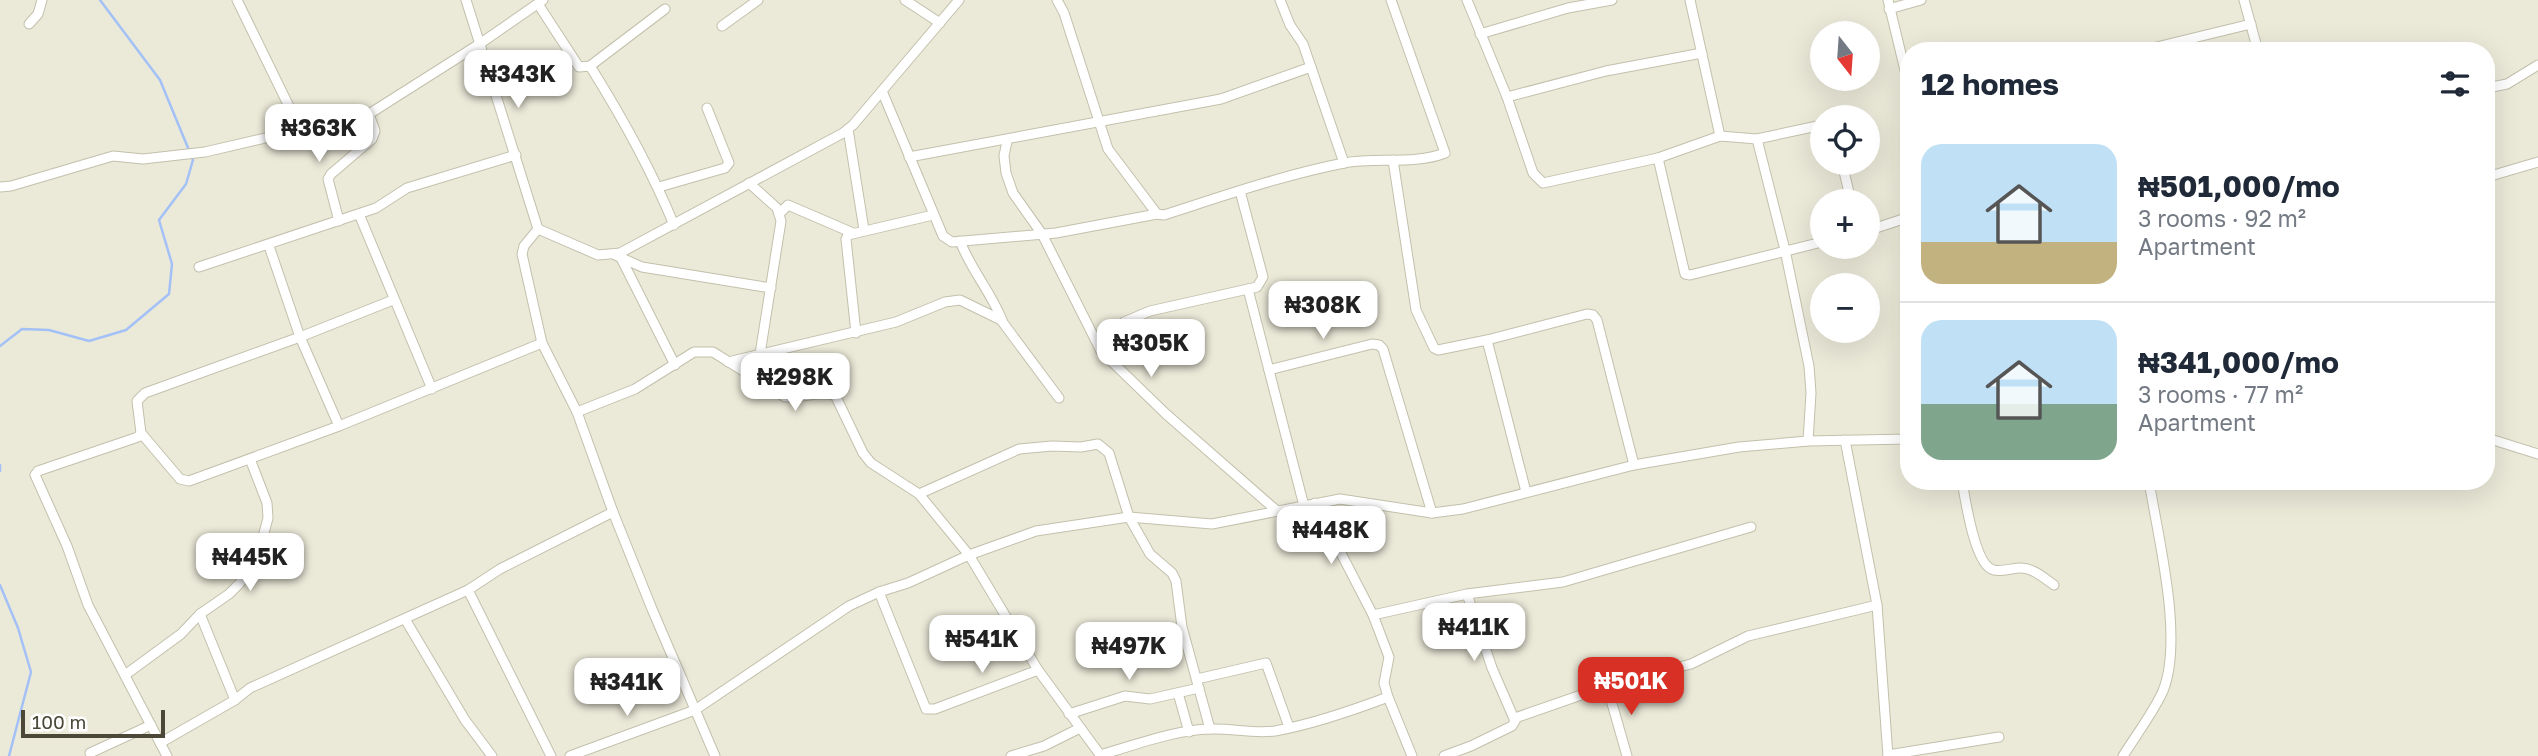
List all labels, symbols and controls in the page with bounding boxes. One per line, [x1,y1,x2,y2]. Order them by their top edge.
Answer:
north arrow [1810,21,1880,91]
map controls [1810,21,1880,343]
pin: ₦343K [469,50,567,110]
text: ₦343K [480,59,556,87]
icon: filters [2436,65,2474,103]
text: 12 homes [1921,66,2059,102]
pin: ₦363K [270,104,368,164]
button: locate [1810,105,1880,175]
text: ₦363K [281,113,357,141]
text: ₦501,000/mo [2138,168,2340,204]
icon: home [1977,172,2061,256]
button: + [1810,189,1880,259]
text: 3 rooms · 92 m² [2138,204,2306,232]
text: Apartment [2138,232,2256,260]
button: − [1810,273,1880,343]
pin: ₦308K [1274,282,1372,341]
text: ₦308K [1285,290,1362,318]
pin: ₦305K [1102,320,1200,379]
text: ₦305K [1113,328,1189,356]
text: ₦341,000/mo [2138,344,2339,380]
icon: home [1977,348,2061,432]
pin: ₦298K [746,354,844,413]
text: ₦298K [757,362,833,390]
text: 3 rooms · 77 m² [2138,380,2303,408]
text: Apartment [2138,408,2256,436]
pin: ₦448K [1282,506,1380,566]
text: ₦448K [1293,515,1369,543]
pin: ₦445K [201,534,299,593]
text: ₦445K [212,542,288,570]
pin: ₦411K [1425,604,1523,663]
text: ₦411K [1438,612,1510,640]
pin: ₦541K [933,616,1031,675]
pin: ₦497K [1080,622,1178,682]
text: ₦541K [945,624,1019,652]
text: ₦497K [1092,631,1166,659]
pin: ₦341K [578,658,676,718]
pin: ₦501K [1582,658,1680,717]
text: ₦501K [1594,666,1668,694]
text: ₦341K [590,667,664,695]
scale bar [21,707,164,739]
text: 100 m [32,710,86,733]

